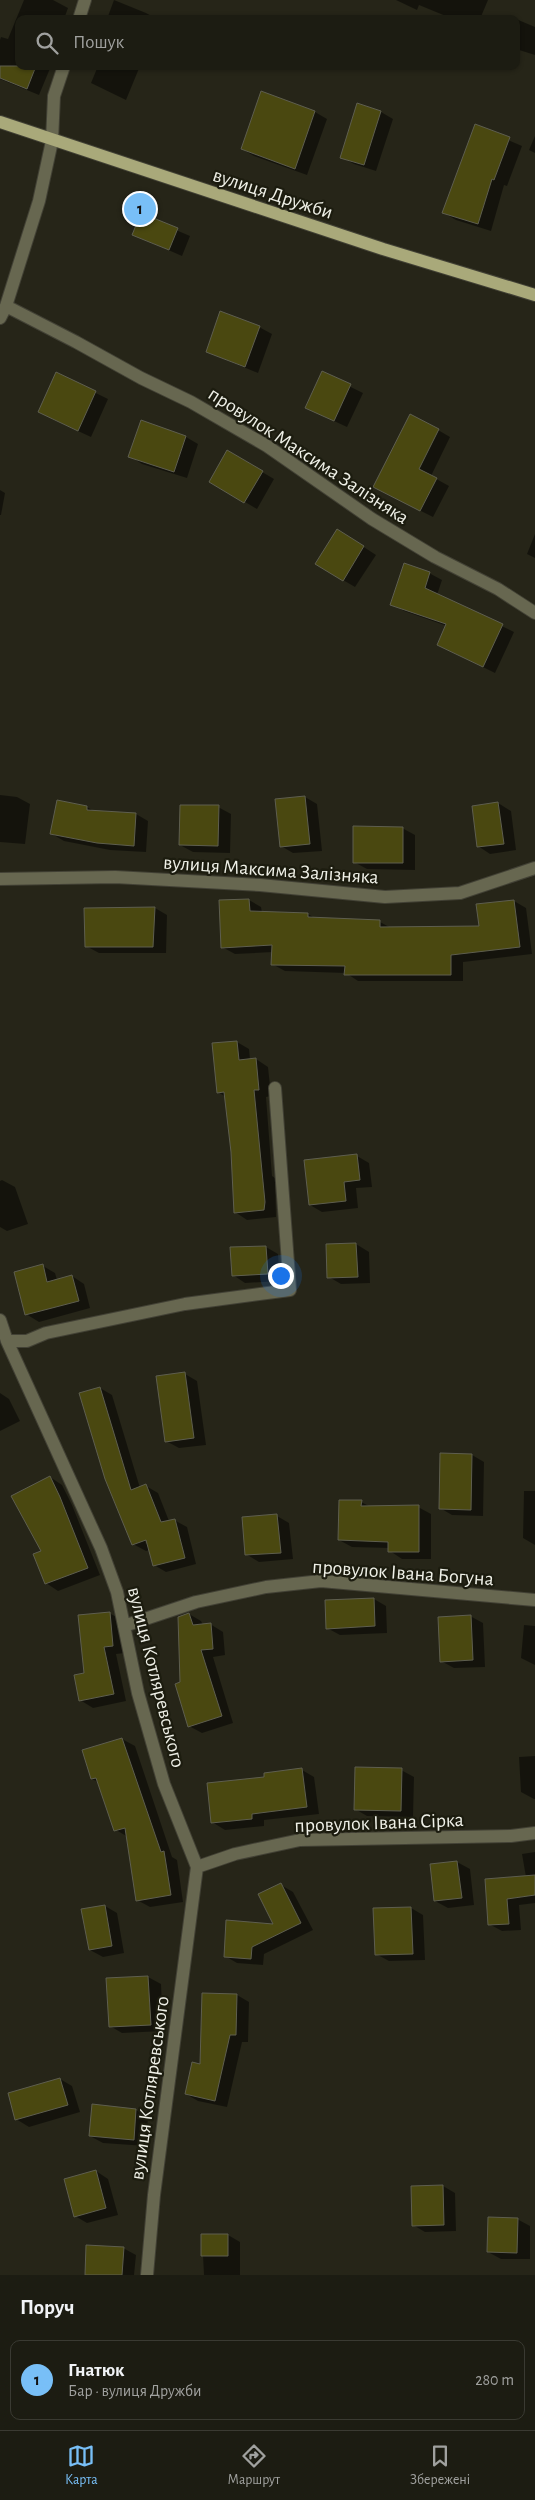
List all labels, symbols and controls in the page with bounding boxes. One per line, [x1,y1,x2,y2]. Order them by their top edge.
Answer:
search box [15,15,520,70]
icon: search [33,29,61,57]
text: Пошук [73,33,124,52]
street label: вулиця Дружби [210,165,335,223]
pin: 1 [124,190,156,228]
street label: провулок Максима Залізняка [205,384,412,528]
street label: вулиця Максима Залізняка [163,852,379,888]
your location [268,1263,294,1289]
street label: провулок Івана Богуна [311,1557,494,1589]
street label: вулиця Котляревського [124,1585,188,1770]
street label: провулок Івана Сірка [294,1810,464,1836]
street label: вулиця Котляревського [127,1995,173,2181]
text: Поруч [20,2297,74,2318]
text: Гнатюк [68,2361,125,2380]
text: 1 [34,2372,40,2388]
text: 280 m [475,2372,514,2388]
text: Бар · вулиця Дружби [68,2383,201,2399]
tab: Карта [65,2442,98,2489]
tab: Маршрут [228,2442,280,2489]
tab: Збережені [410,2442,470,2489]

